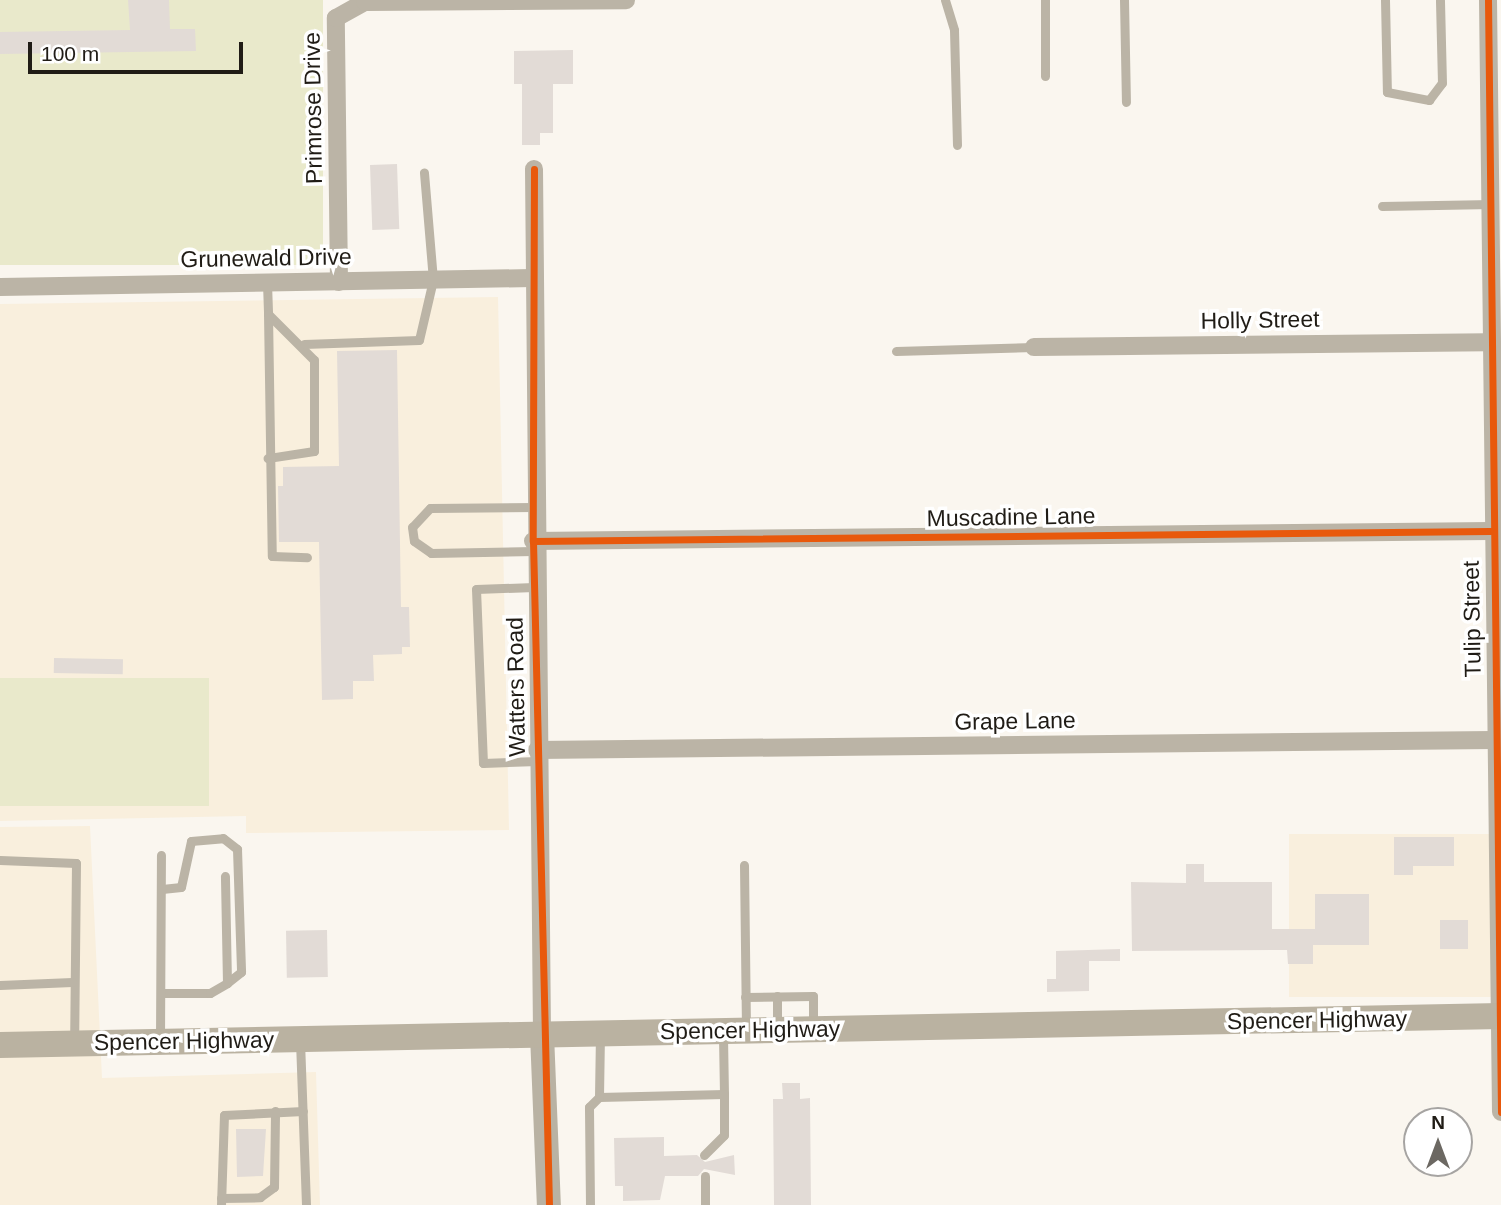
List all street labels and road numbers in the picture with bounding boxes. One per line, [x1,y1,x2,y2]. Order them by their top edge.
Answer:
street label: Primrose Drive [298,32,328,184]
street label: Grunewald Drive [180,243,352,273]
street label: Holly Street [1200,305,1320,335]
street label: Muscadine Lane [926,502,1096,532]
street label: Tulip Street [1457,560,1487,678]
street label: Watters Road [501,617,531,757]
street label: Grape Lane [954,706,1076,736]
street label: Spencer Highway [1227,1005,1407,1035]
street label: Spencer Highway [660,1015,840,1045]
street label: Spencer Highway [94,1026,274,1056]

